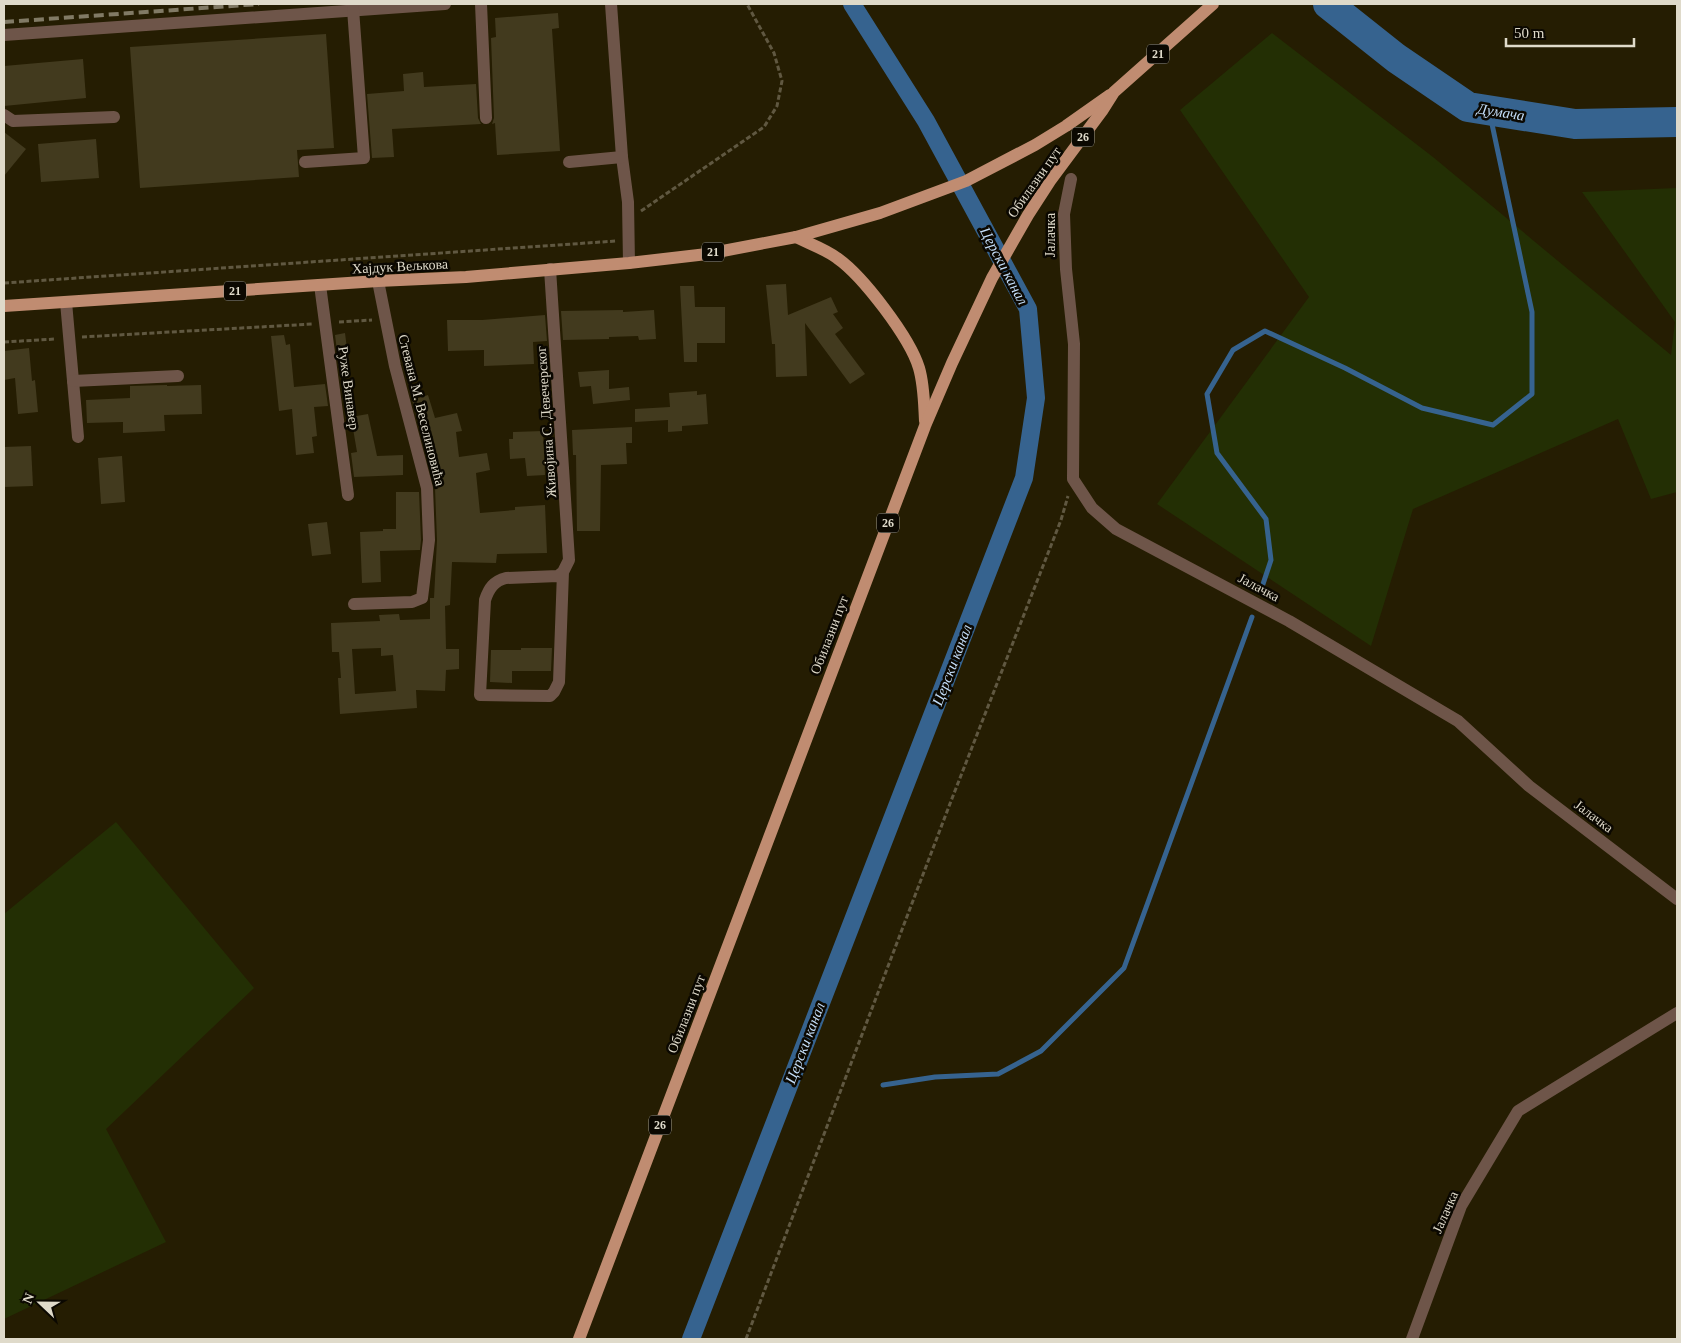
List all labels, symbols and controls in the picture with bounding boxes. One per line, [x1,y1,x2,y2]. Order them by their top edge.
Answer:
scale bar [1506,15,1634,47]
text: 50 m [1514,25,1545,41]
road number: 21 [1147,44,1169,64]
water label: Думача [1474,100,1526,124]
road number: 26 [1072,128,1094,146]
street label: Обилазни пут [1005,144,1064,220]
street label: Јалачка [1043,212,1058,257]
water label: Церски канал [976,224,1031,308]
road number: 21 [702,242,724,262]
street label: Хајдук Вељкова [352,256,449,277]
road number: 21 [224,282,246,300]
street label: Стевана М. Веселиновића [395,333,448,488]
street label: Руже Винавер [335,345,362,431]
street label: Живојина С. Девечерског [534,345,559,498]
road number: 26 [877,514,899,532]
street label: Јалачка [1236,570,1283,605]
street label: Обилазни пут [808,594,851,676]
water label: Церски канал [929,622,975,709]
street label: Јалачка [1572,797,1617,836]
street label: Обилазни пут [665,973,708,1055]
water label: Церски канал [782,1000,828,1087]
road number: 26 [649,1116,671,1134]
street label: Јалачка [1430,1188,1462,1235]
north arrow [15,1278,65,1328]
text: N [20,1291,37,1306]

